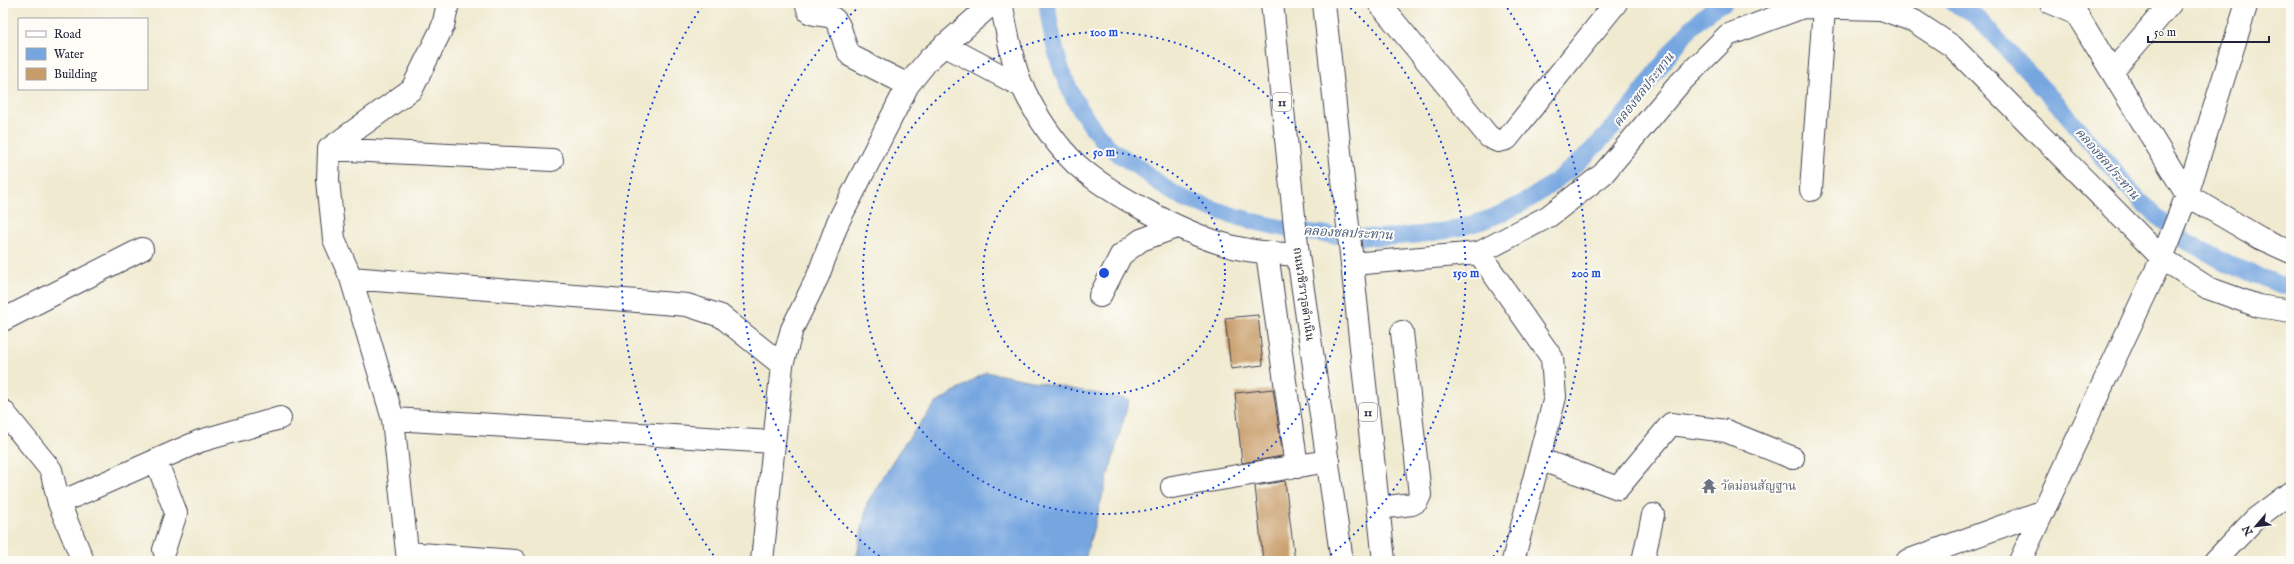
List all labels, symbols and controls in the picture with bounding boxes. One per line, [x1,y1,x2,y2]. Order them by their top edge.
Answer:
legend [18,18,148,90]
scale bar [2148,18,2269,44]
text: 100 m [1090,25,1119,40]
text: 50 m [2154,25,2176,40]
text: Road [54,27,82,42]
text: Water [54,47,85,62]
water label: คลองชลประทาน [1610,49,1679,131]
text: Building [54,67,98,82]
road number: 11 [1273,93,1291,111]
water label: คลองชลประทาน [2071,125,2143,204]
text: 50 m [1093,145,1116,160]
water label: คลองชลประทาน [1303,223,1394,244]
street label: ถนนวชิราวุธดำเนิน [1290,246,1318,342]
centre of rings [1097,266,1111,280]
text: 150 m [1453,266,1480,281]
text: 200 m [1571,266,1601,281]
road number: 11 [1359,403,1377,421]
temple icon: วัดม่อนสัญฐาน [1700,477,1718,495]
place label: วัดม่อนสัญฐาน [1721,479,1796,494]
north arrow [2236,506,2276,546]
text: N [2239,522,2257,539]

